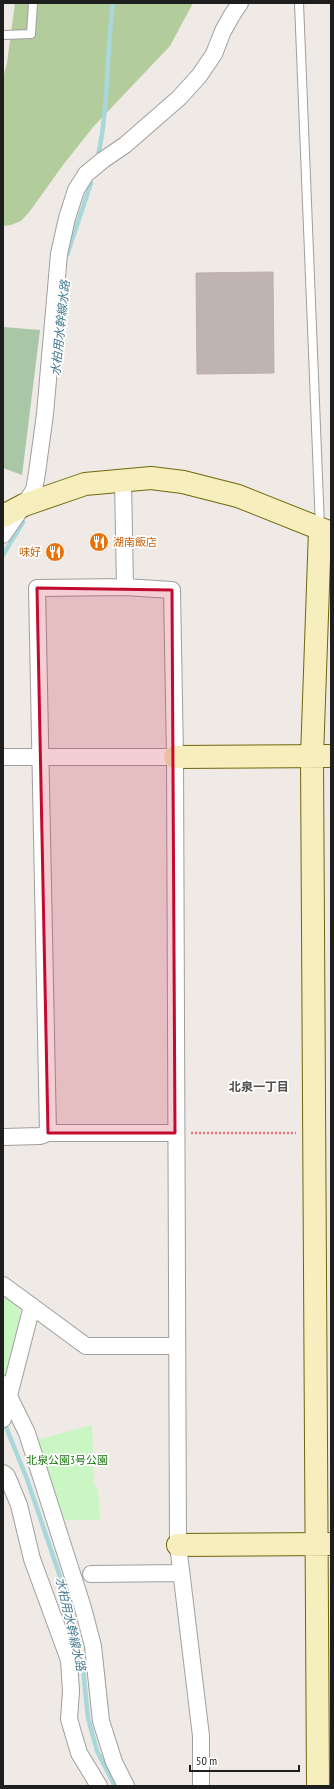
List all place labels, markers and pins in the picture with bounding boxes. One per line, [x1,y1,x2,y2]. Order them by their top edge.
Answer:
restaurant icon: 湖南飯店 [88,531,110,553]
place label: 湖南飯店 [113,535,157,549]
restaurant icon: 味好 [44,541,66,563]
place label: 味好 [19,545,41,559]

